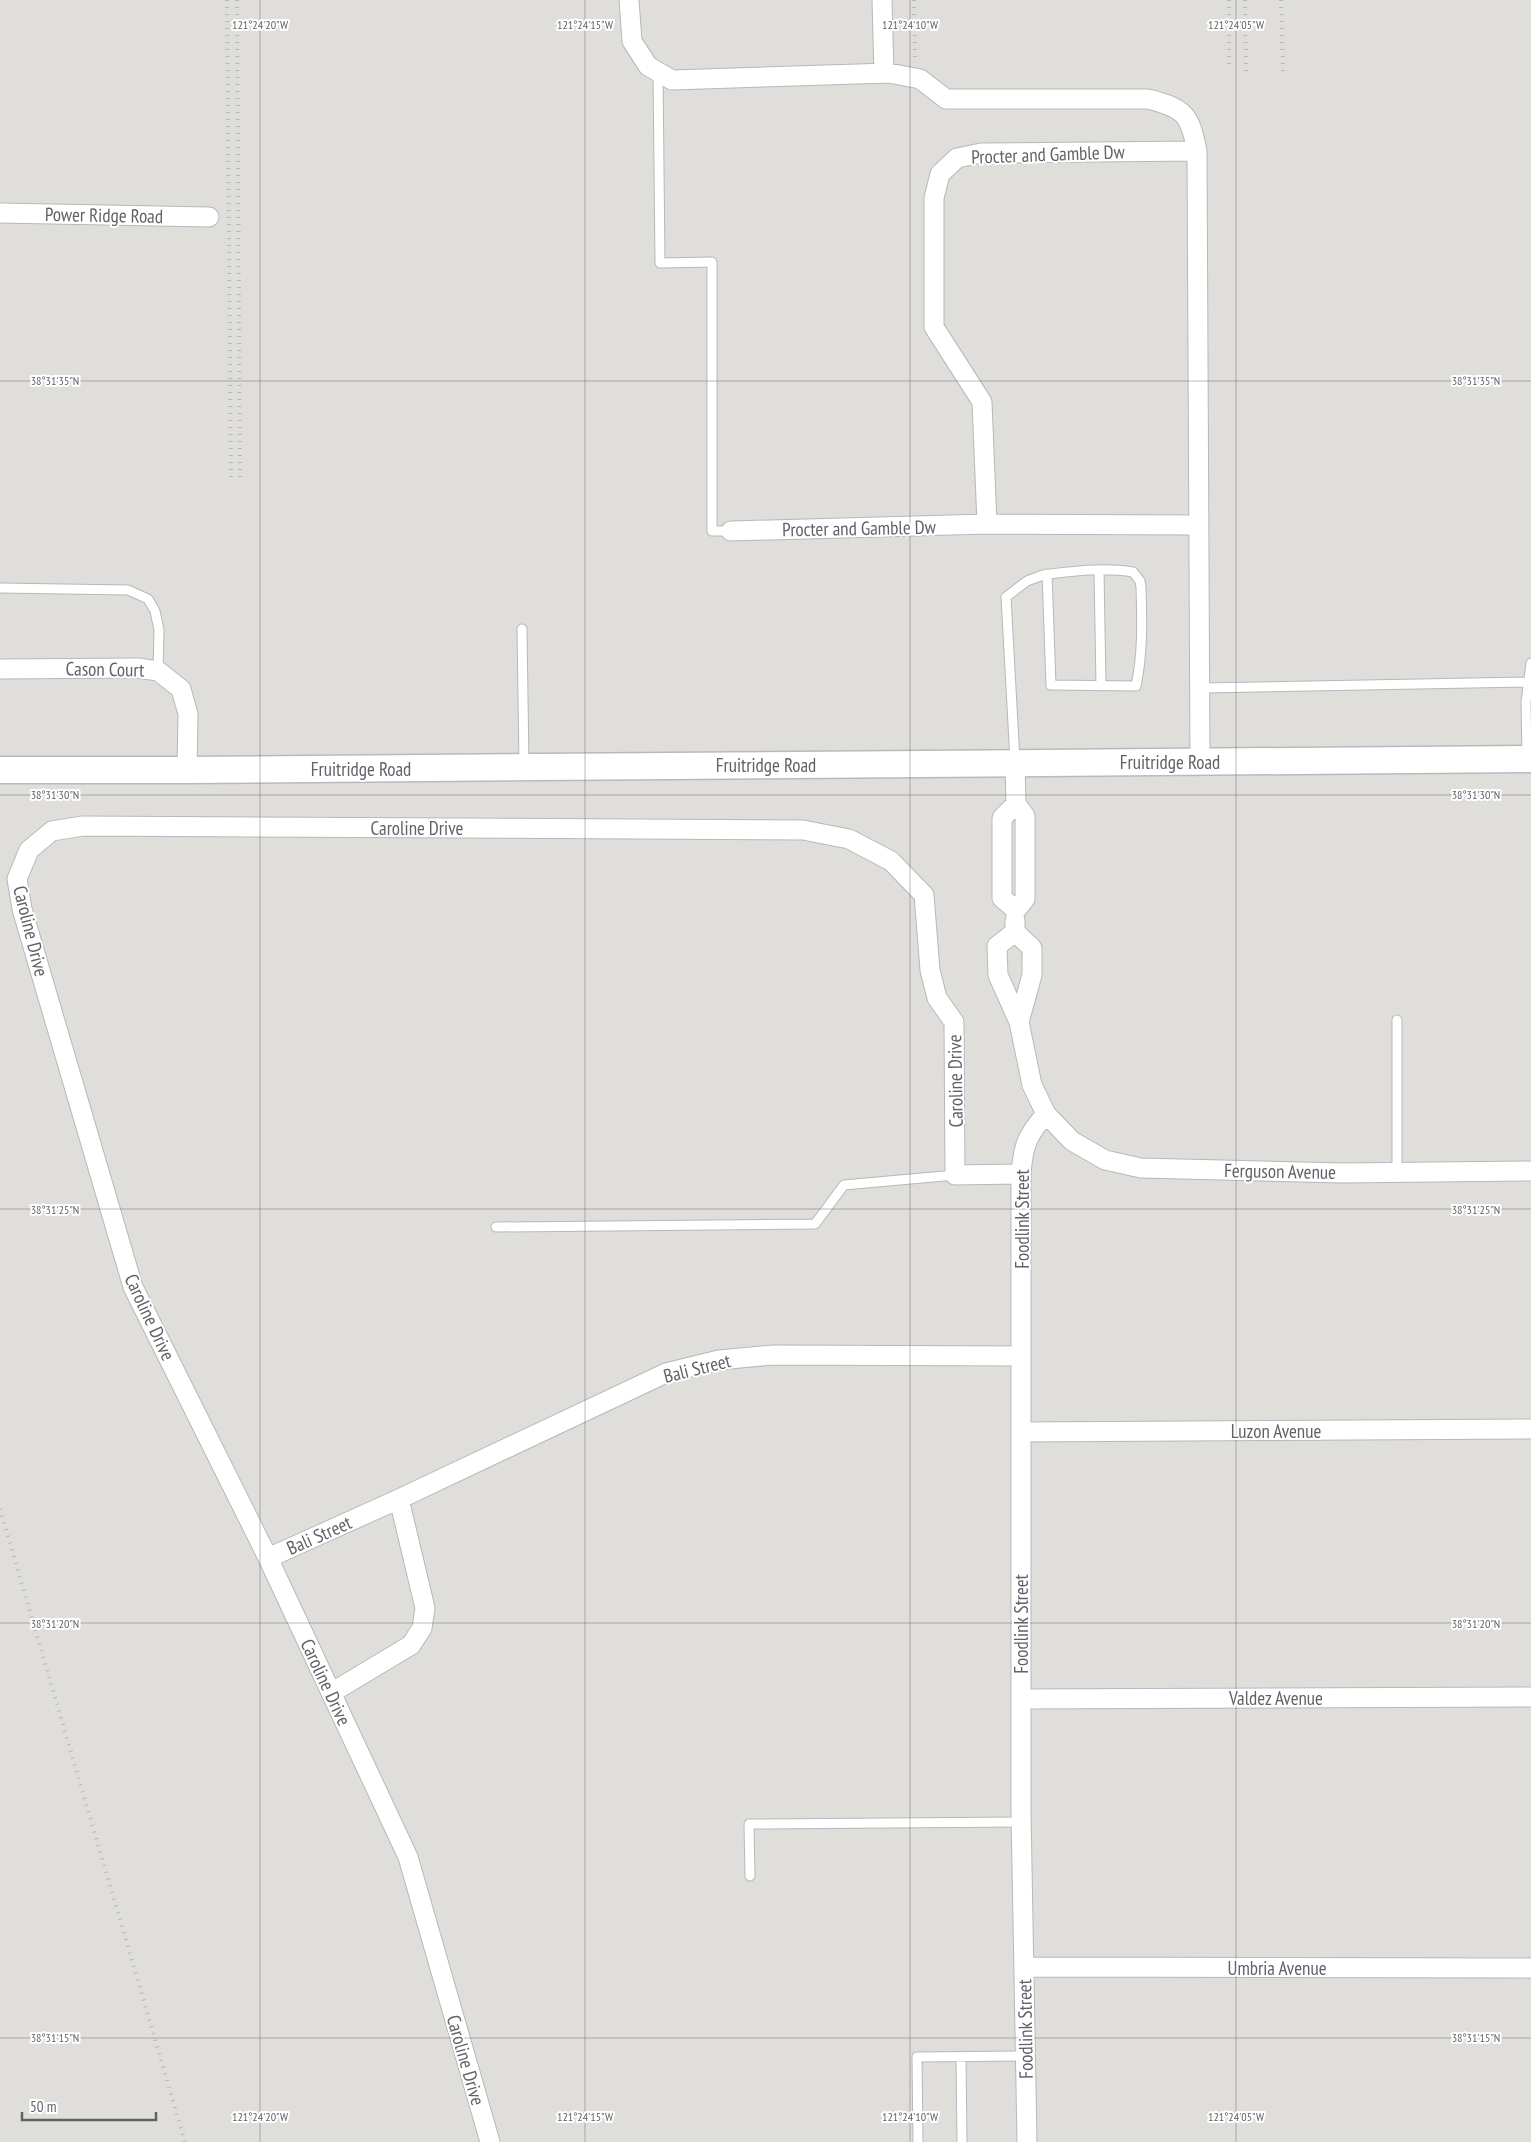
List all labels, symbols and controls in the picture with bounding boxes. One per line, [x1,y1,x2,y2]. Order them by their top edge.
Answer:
text: 121°24'20"W [232,17,288,32]
text: 121°24'15"W [557,17,613,32]
text: 121°24'10"W [882,17,938,32]
text: 121°24'05"W [1208,17,1264,32]
street label: Procter and Gamble Dw [971,139,1126,169]
street label: Power Ridge Road [45,202,163,228]
text: 38°31'35"N [31,373,79,388]
text: 38°31'35"N [1452,373,1500,388]
street label: Procter and Gamble Dw [782,515,937,541]
street label: Cason Court [66,656,145,682]
street label: Fruitridge Road [1120,750,1220,774]
street label: Fruitridge Road [716,753,816,777]
street label: Fruitridge Road [311,757,411,781]
text: 38°31'30"N [31,787,79,802]
text: 38°31'30"N [1452,787,1500,802]
street label: Caroline Drive [371,816,464,840]
street label: Caroline Drive [8,883,54,979]
street label: Caroline Drive [942,1034,968,1128]
street label: Ferguson Avenue [1224,1158,1336,1184]
street label: Foodlink Street [1010,1168,1034,1269]
text: 38°31'25"N [31,1202,79,1217]
text: 38°31'25"N [1452,1202,1500,1217]
street label: Caroline Drive [120,1270,181,1364]
street label: Bali Street [661,1348,734,1388]
street label: Luzon Avenue [1231,1419,1321,1443]
street label: Bali Street [283,1510,356,1560]
street label: Foodlink Street [1009,1573,1033,1674]
text: 38°31'20"N [31,1616,79,1631]
text: 38°31'20"N [1452,1616,1500,1631]
street label: Caroline Drive [296,1635,357,1729]
street label: Valdez Avenue [1228,1686,1323,1710]
street label: Umbria Avenue [1227,1956,1327,1980]
street label: Foodlink Street [1012,1978,1038,2079]
street label: Caroline Drive [442,2012,490,2108]
text: 38°31'15"N [31,2030,79,2045]
text: 38°31'15"N [1452,2030,1500,2045]
scale bar [22,2090,156,2122]
text: 50 m [30,2097,56,2116]
text: 121°24'20"W [232,2109,288,2124]
text: 121°24'15"W [557,2109,613,2124]
text: 121°24'10"W [882,2109,938,2124]
text: 121°24'05"W [1208,2109,1264,2124]

